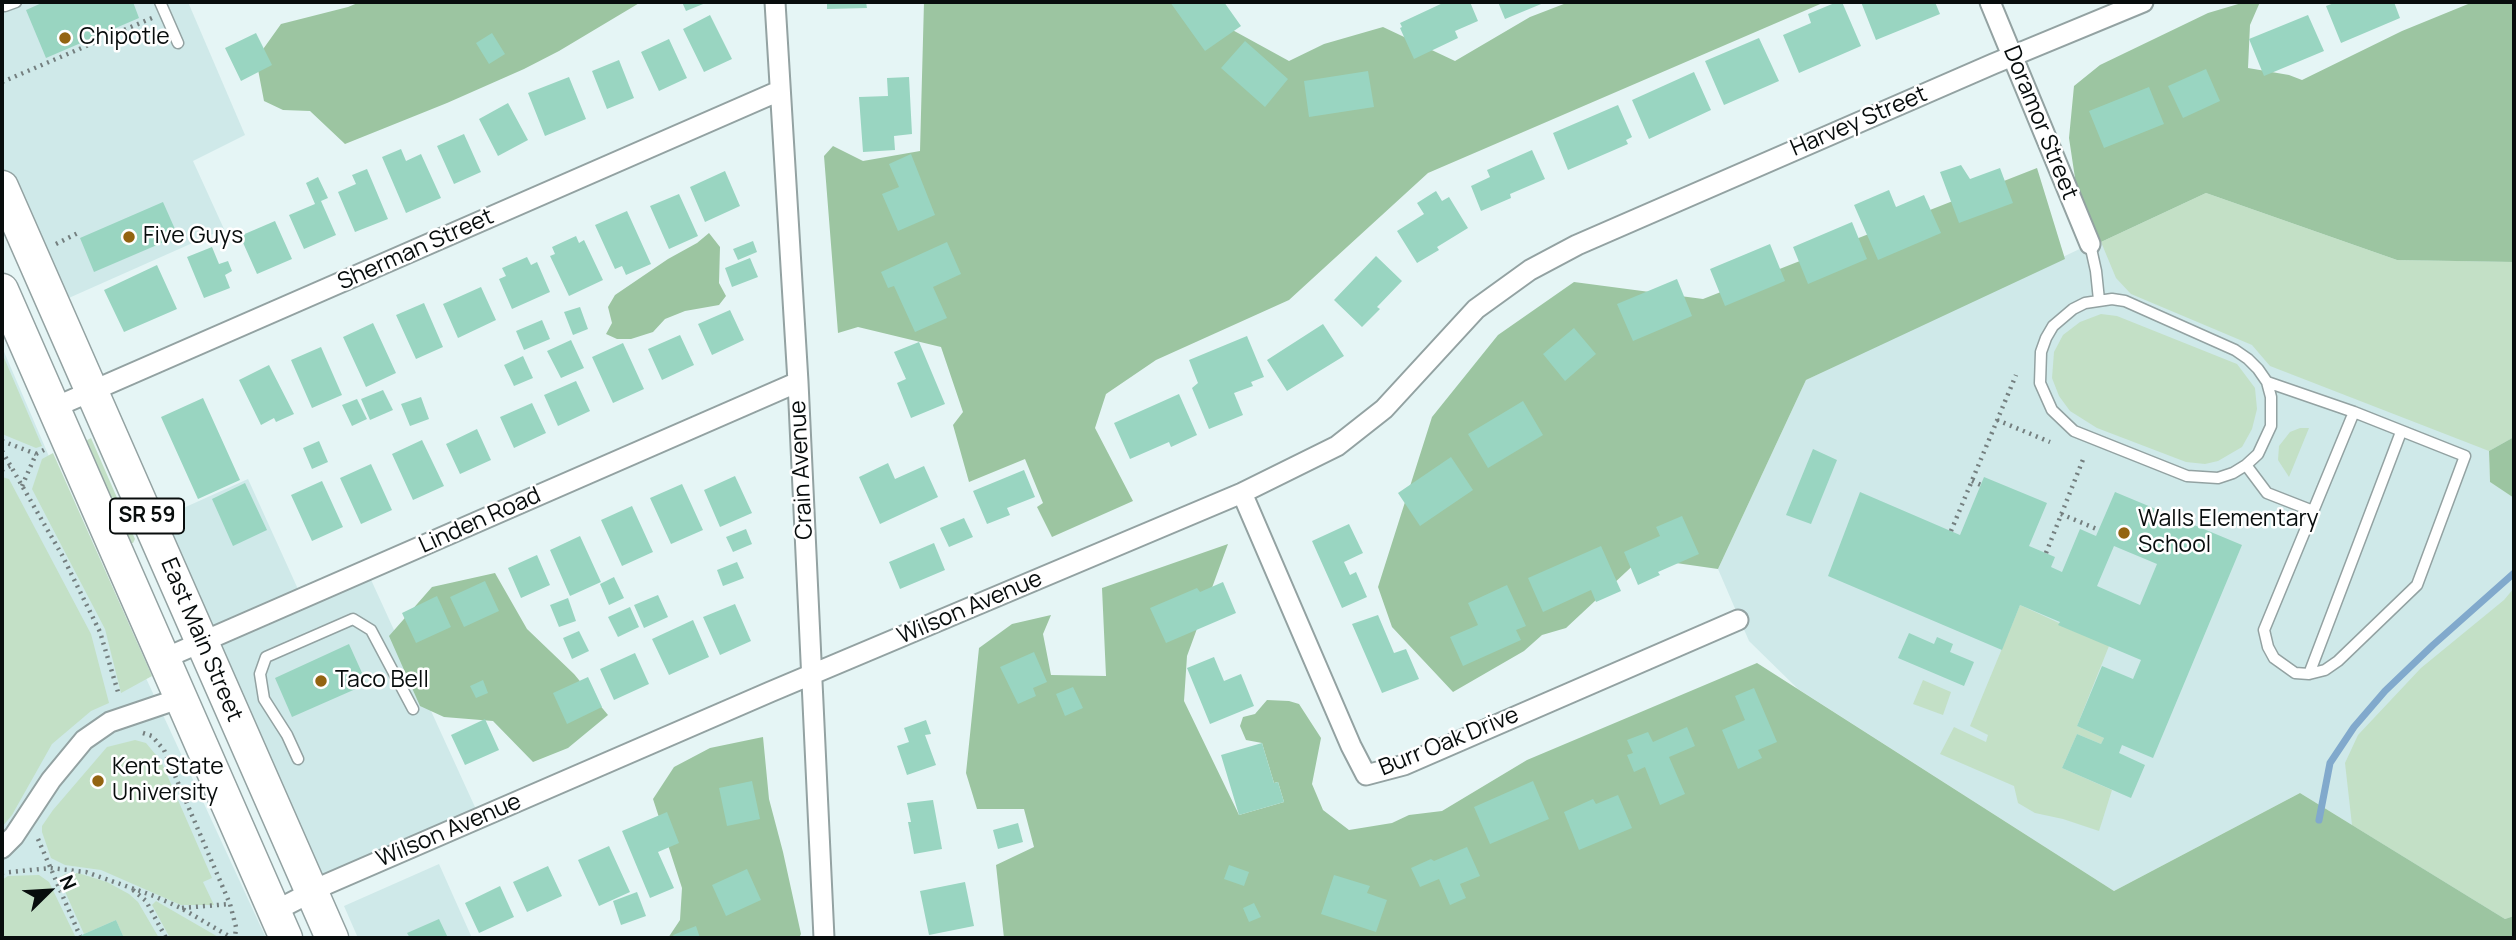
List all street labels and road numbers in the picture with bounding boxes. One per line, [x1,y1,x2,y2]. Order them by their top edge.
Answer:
street label: Doramor Street [1997,42,2083,204]
street label: Harvey Street [1787,81,1931,163]
street label: Sherman Street [334,203,498,297]
street label: Crain Avenue [785,400,819,540]
street label: Linden Road [415,482,545,560]
road number: SR 59 [110,498,184,534]
street label: East Main Street [154,554,248,726]
street label: Wilson Avenue [894,565,1046,651]
street label: Burr Oak Drive [1375,701,1523,783]
street label: Wilson Avenue [373,788,525,874]

